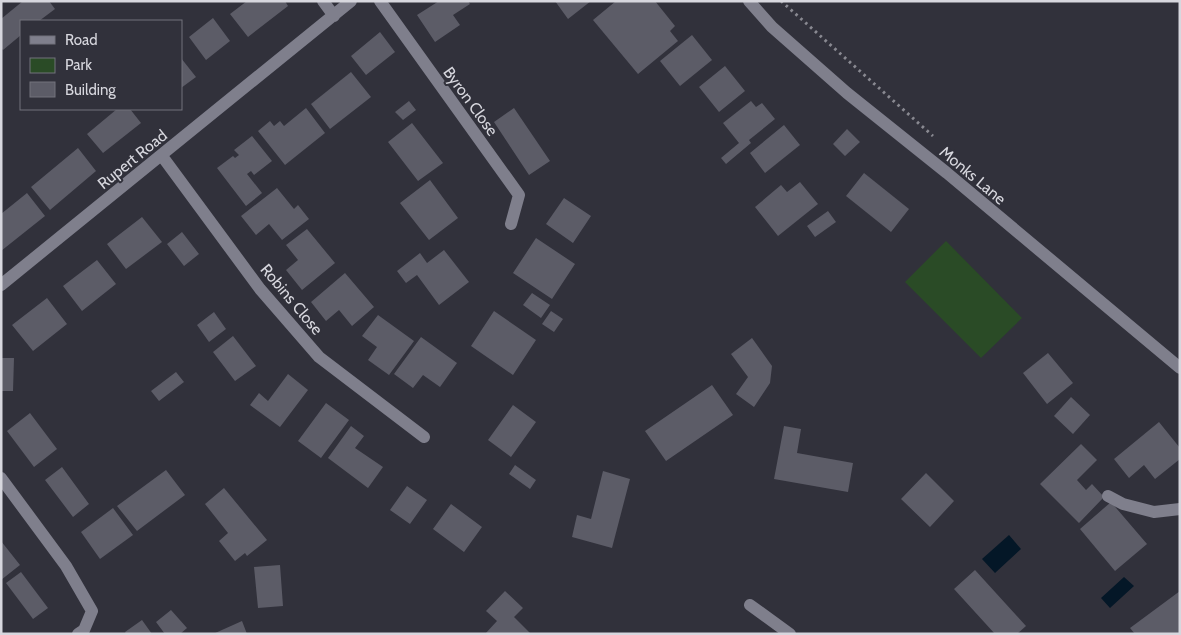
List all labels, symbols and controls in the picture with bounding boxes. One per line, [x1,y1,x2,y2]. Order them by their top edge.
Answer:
legend [20,20,182,110]
text: Road [65,31,98,49]
text: Park [65,56,92,74]
street label: Byron Close [439,63,502,140]
text: Building [65,81,116,99]
street label: Rupert Road [94,126,171,193]
street label: Monks Lane [936,142,1010,209]
street label: Robins Close [256,260,327,339]

